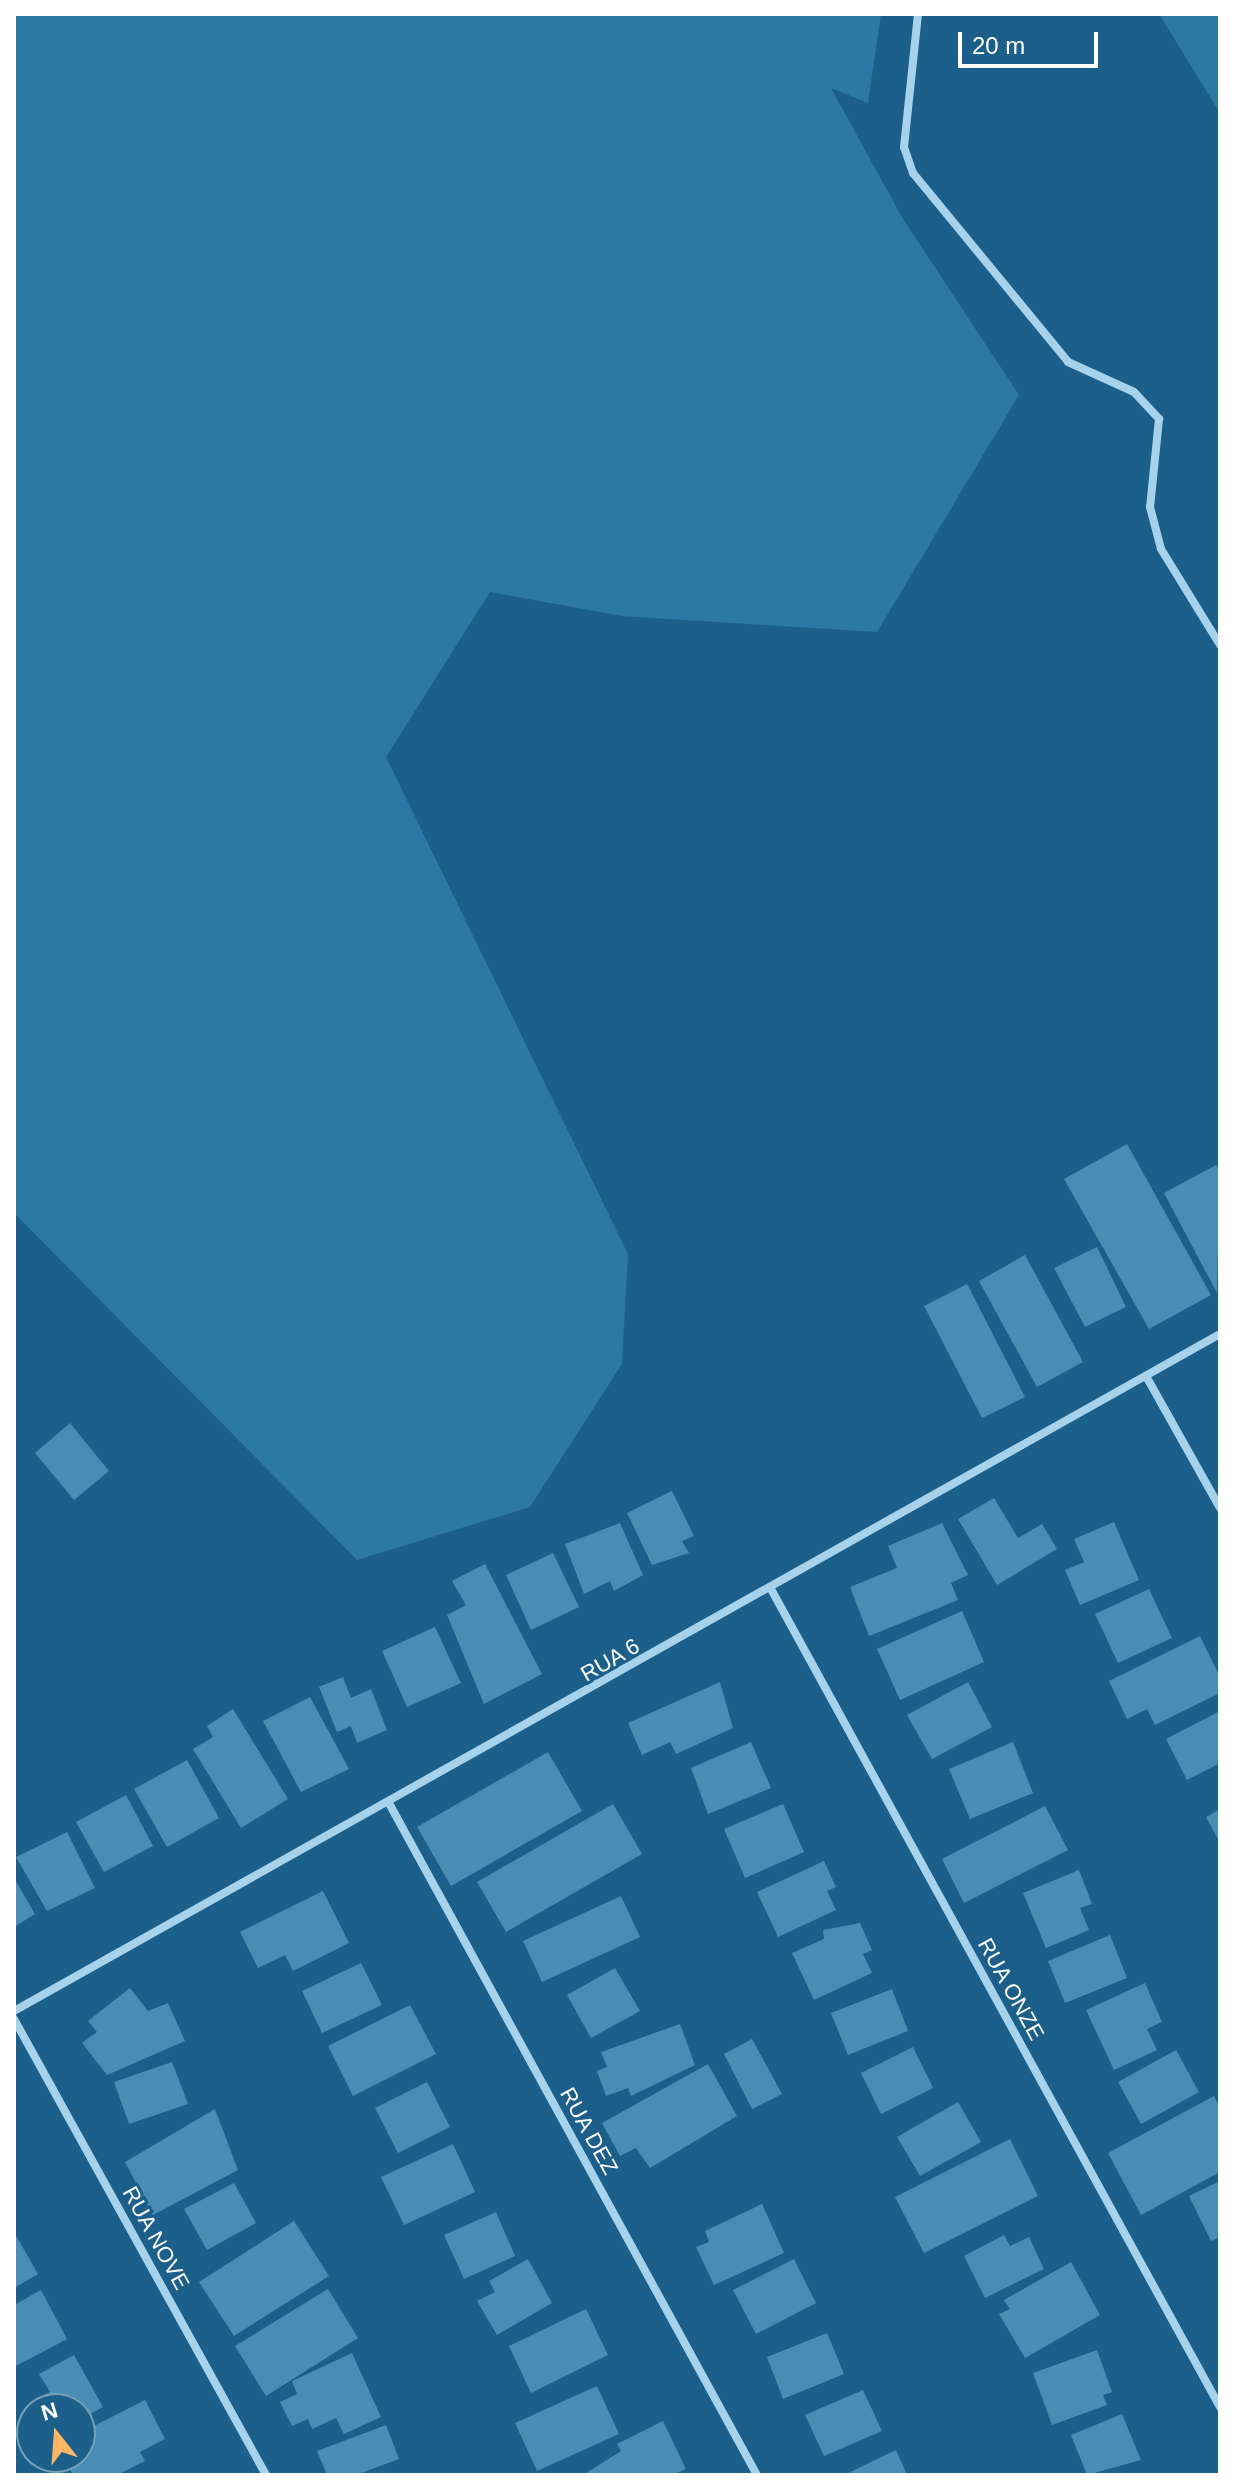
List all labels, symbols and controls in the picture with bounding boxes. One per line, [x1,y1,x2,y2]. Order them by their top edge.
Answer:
scale bar [962,16,1102,66]
text: 20 m [972,32,1025,59]
street label: RUA 6 [575,1632,645,1688]
street label: RUA ONZE [972,1933,1050,2045]
street label: RUA DEZ [554,2082,624,2180]
street label: RUA NOVE [117,2181,195,2295]
north arrow [16,2393,96,2473]
text: N [38,2397,61,2426]

